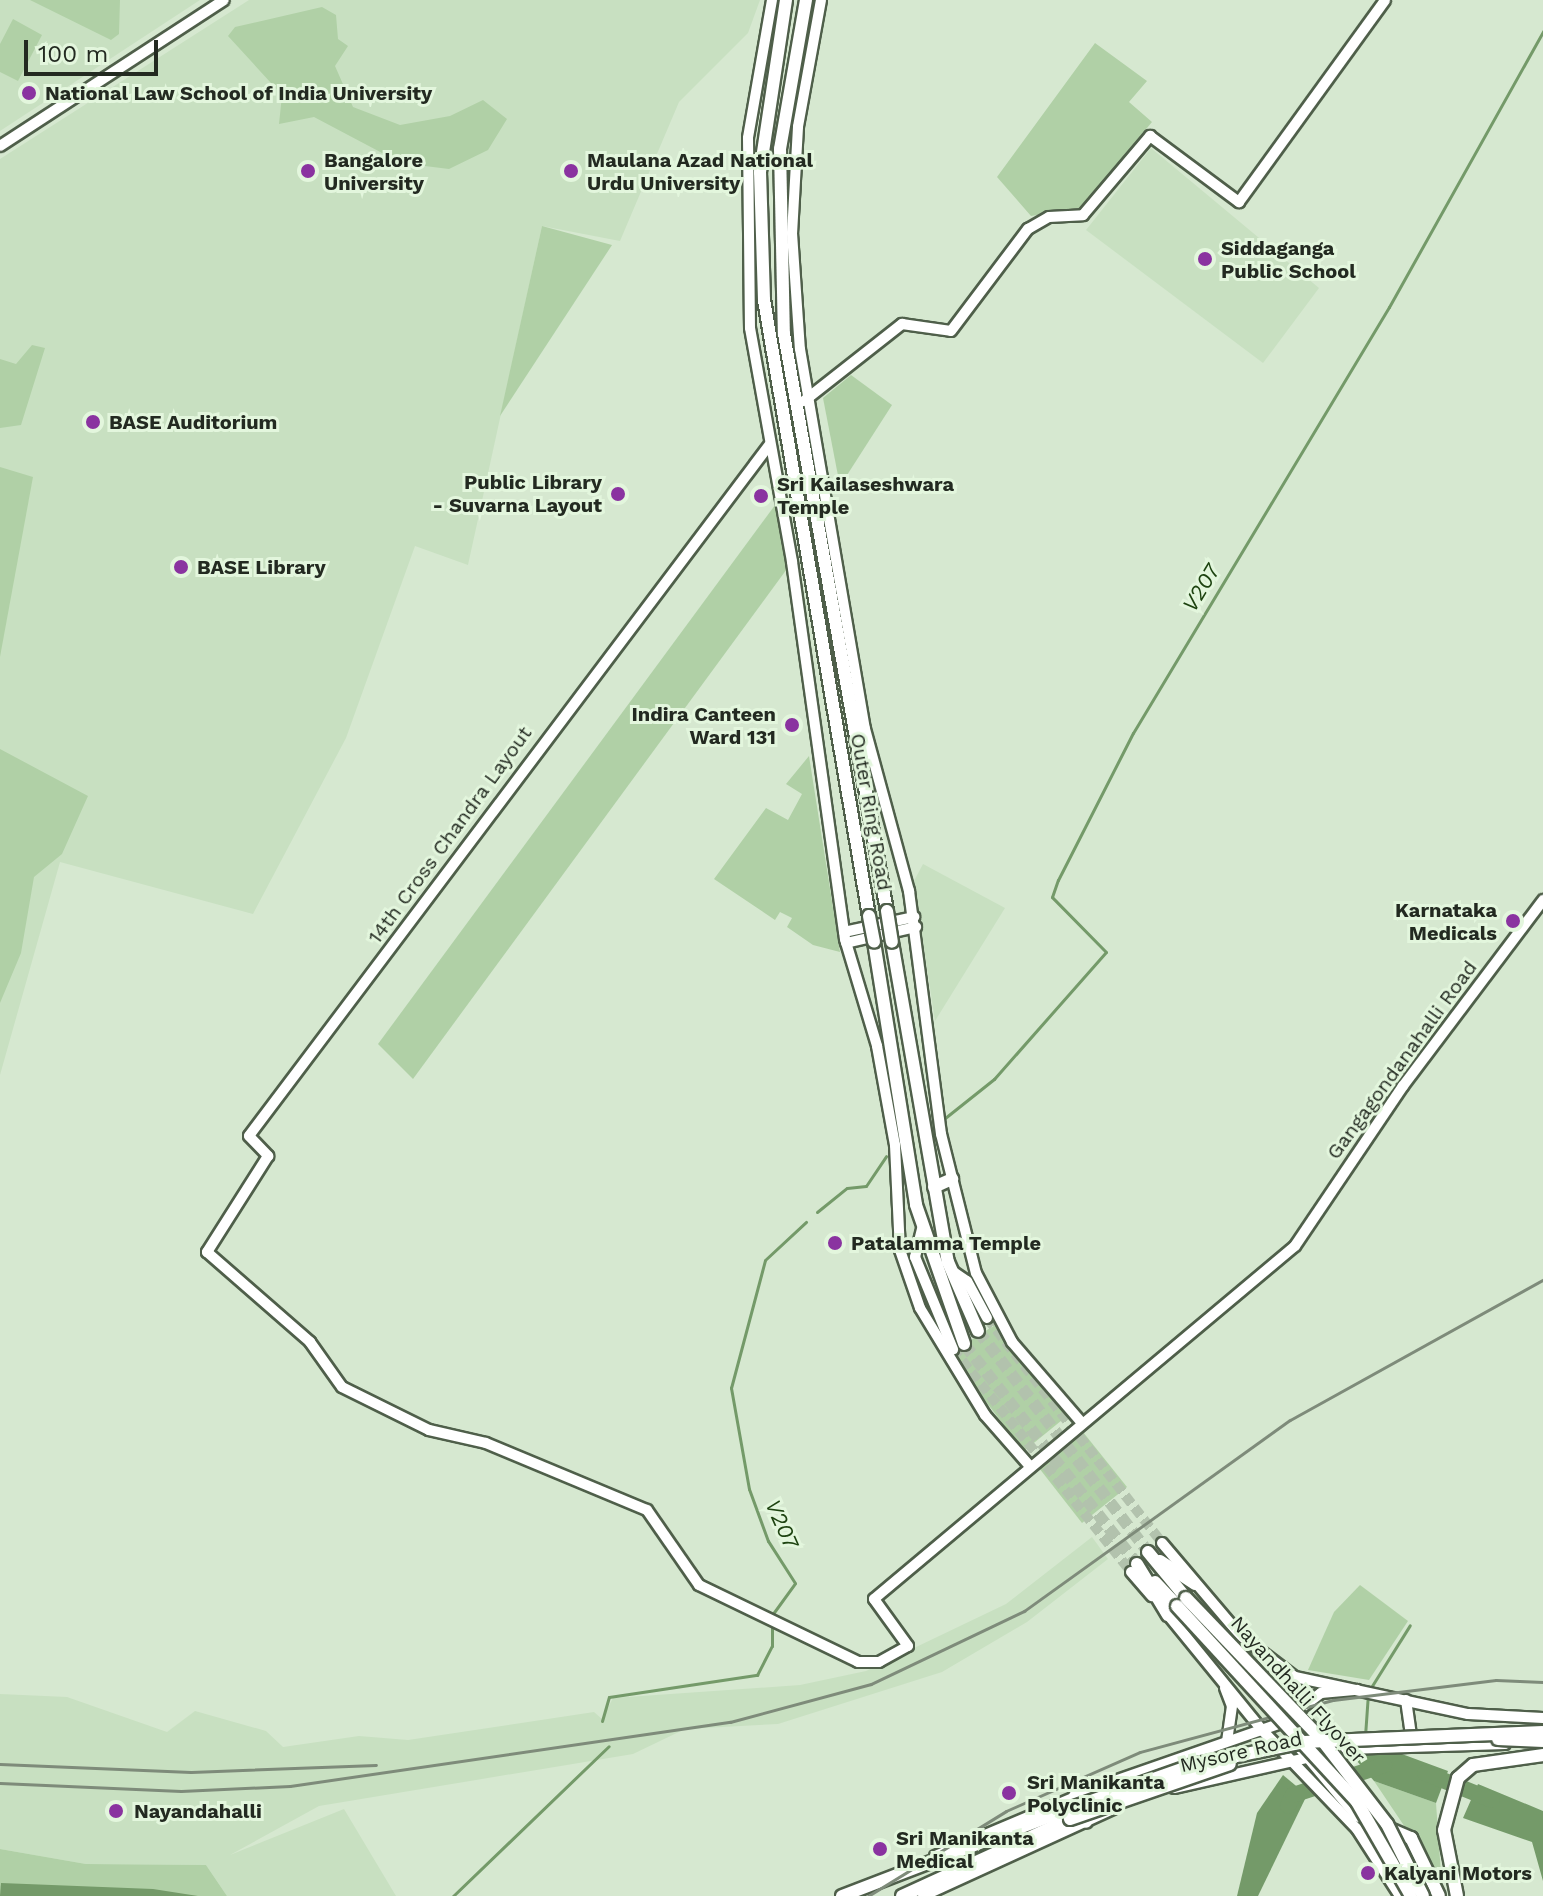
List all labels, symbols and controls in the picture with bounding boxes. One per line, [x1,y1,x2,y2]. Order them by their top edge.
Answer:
scale bar [28,24,162,74]
text: 100 m [38,40,108,68]
place label: National Law School of India University [45,81,434,105]
marker: National Law School of India University [20,84,38,102]
place label: Bangalore University [324,148,424,195]
place label: Maulana Azad National Urdu University [587,148,814,195]
marker: Bangalore University [299,162,317,180]
marker: Maulana Azad National Urdu University [562,162,580,180]
place label: Siddaganga Public School [1221,236,1356,283]
marker: Siddaganga Public School [1196,250,1214,268]
place label: BASE Auditorium [109,410,278,434]
marker: BASE Auditorium [84,413,102,431]
place label: Public Library - Suvarna Layout [432,470,602,517]
place label: Sri Kailaseshwara Temple [777,472,954,519]
marker: Public Library - Suvarna Layout [609,485,627,503]
marker: Sri Kailaseshwara Temple [752,487,770,505]
place label: BASE Library [197,555,326,579]
marker: BASE Library [172,558,190,576]
water label: V207 [1177,559,1225,617]
place label: Indira Canteen Ward 131 [631,702,776,749]
marker: Indira Canteen Ward 131 [783,716,801,734]
street label: 14th Cross Chandra Layout [363,721,537,949]
street label: Outer Ring Road [845,731,897,893]
place label: Karnataka Medicals [1395,898,1497,945]
marker: Karnataka Medicals [1504,912,1522,930]
street label: Gangagondanahalli Road [1322,956,1482,1164]
place label: Patalamma Temple [851,1231,1042,1255]
marker: Patalamma Temple [826,1234,844,1252]
water label: V207 [760,1495,804,1553]
street label: Nayandhalli Flyover [1226,1611,1370,1769]
street label: Mysore Road [1178,1726,1304,1778]
place label: Sri Manikanta Polyclinic [1027,1770,1165,1817]
marker: Sri Manikanta Polyclinic [998,1782,1020,1804]
place label: Nayandahalli [134,1799,262,1823]
marker: Nayandahalli [105,1800,127,1822]
place label: Sri Manikanta Medical [896,1826,1034,1873]
marker: Sri Manikanta Medical [871,1840,889,1858]
place label: Kalyani Motors [1384,1861,1532,1885]
marker: Kalyani Motors [1359,1864,1377,1882]

